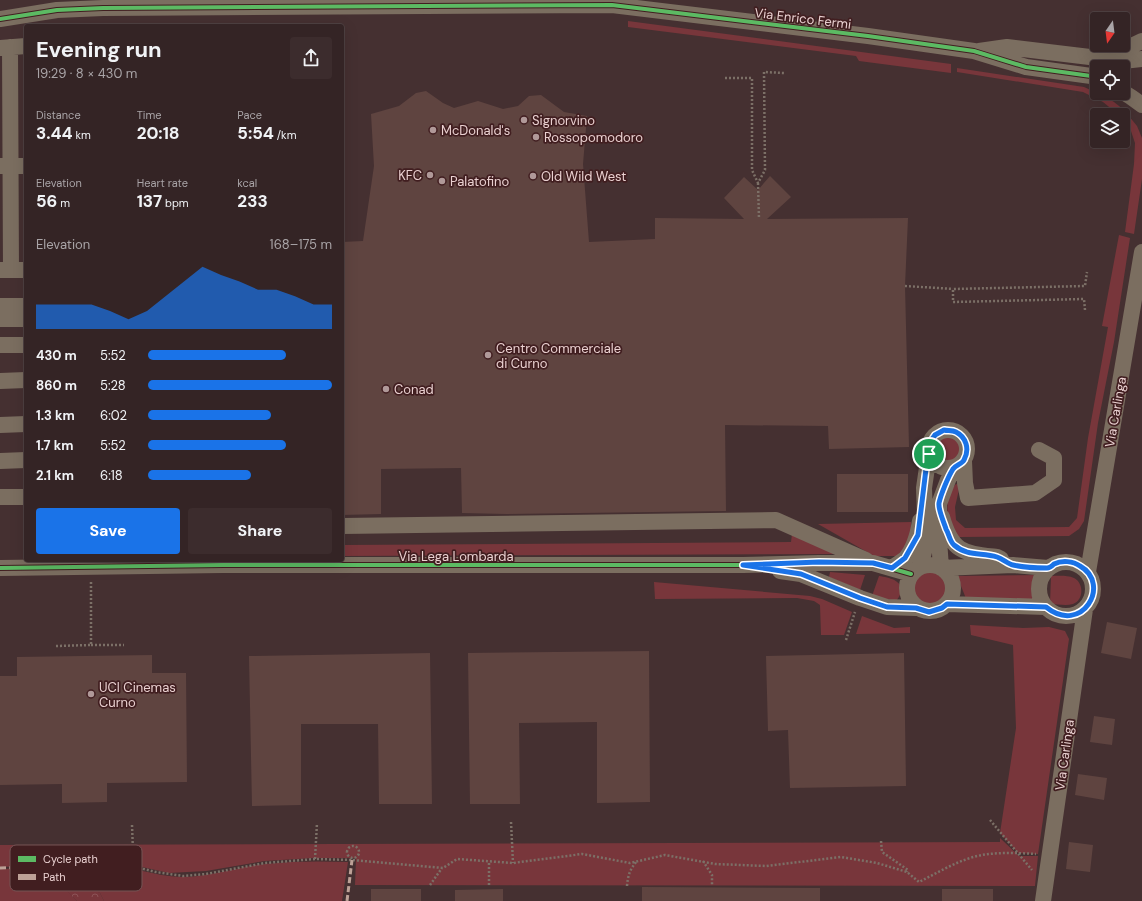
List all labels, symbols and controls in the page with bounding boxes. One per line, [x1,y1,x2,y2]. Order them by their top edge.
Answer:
street label: Via Enrico Fermi [754,4,852,33]
north arrow [1090,12,1130,52]
map controls [1090,12,1130,148]
text: Evening run [36,35,162,64]
button: share [290,37,332,79]
button: locate [1090,60,1130,100]
text: 19:29 · 8 × 430 m [36,65,137,82]
text: Distance [36,108,81,122]
text: Time [137,108,162,122]
text: Pace [237,108,262,122]
button: layers [1090,108,1130,148]
place label: Signorvino [532,112,595,129]
marker: Signorvino [519,115,529,125]
text: 3.44 [36,122,73,144]
text: 20:18 [137,122,180,144]
text: 5:54 [237,122,274,144]
place label: McDonald's [441,122,510,139]
marker: McDonald's [428,125,438,135]
text: km [73,128,91,142]
text: /km [274,128,296,142]
place label: Rossopomodoro [544,129,643,146]
marker: Rossopomodoro [531,132,541,142]
place label: KFC [398,167,422,184]
place label: Old Wild West [541,168,626,185]
marker: KFC [425,170,435,180]
marker: Old Wild West [528,171,538,181]
place label: Palatofino [450,173,510,190]
text: Elevation [36,176,82,190]
text: Heart rate [137,176,188,190]
text: kcal [237,176,257,190]
marker: Palatofino [437,176,447,186]
text: 56 [36,190,57,212]
text: 137 [137,190,162,212]
text: 233 [237,190,268,212]
text: m [57,196,70,210]
text: bpm [162,196,189,210]
text: Elevation [36,236,90,253]
text: 168–175 m [270,236,332,253]
place label: Centro Commerciale di Curno [496,340,621,372]
text: 430 m [36,347,77,364]
text: 5:52 [100,347,126,364]
marker: Centro Commerciale di Curno [483,350,493,360]
street label: Via Carlinga [1101,375,1130,449]
text: 860 m [36,377,77,394]
text: 5:28 [100,377,126,394]
place label: Conad [394,381,434,398]
marker: Conad [381,384,391,394]
text: 1.3 km [36,407,75,424]
text: 6:02 [100,407,127,424]
text: 1.7 km [36,437,73,454]
text: 5:52 [100,437,126,454]
pin [912,437,946,471]
icon: arrive [918,443,940,465]
text: 2.1 km [36,467,74,484]
text: 6:18 [100,467,123,484]
button: Save [36,508,180,554]
button: Share [188,508,332,554]
street label: Via Lega Lombarda [399,548,513,565]
place label: UCI Cinemas Curno [99,679,176,711]
marker: UCI Cinemas Curno [86,689,96,699]
street label: Via Carlinga [1051,719,1078,792]
legend [10,845,142,891]
text: Cycle path [43,852,98,866]
text: Path [43,870,66,884]

